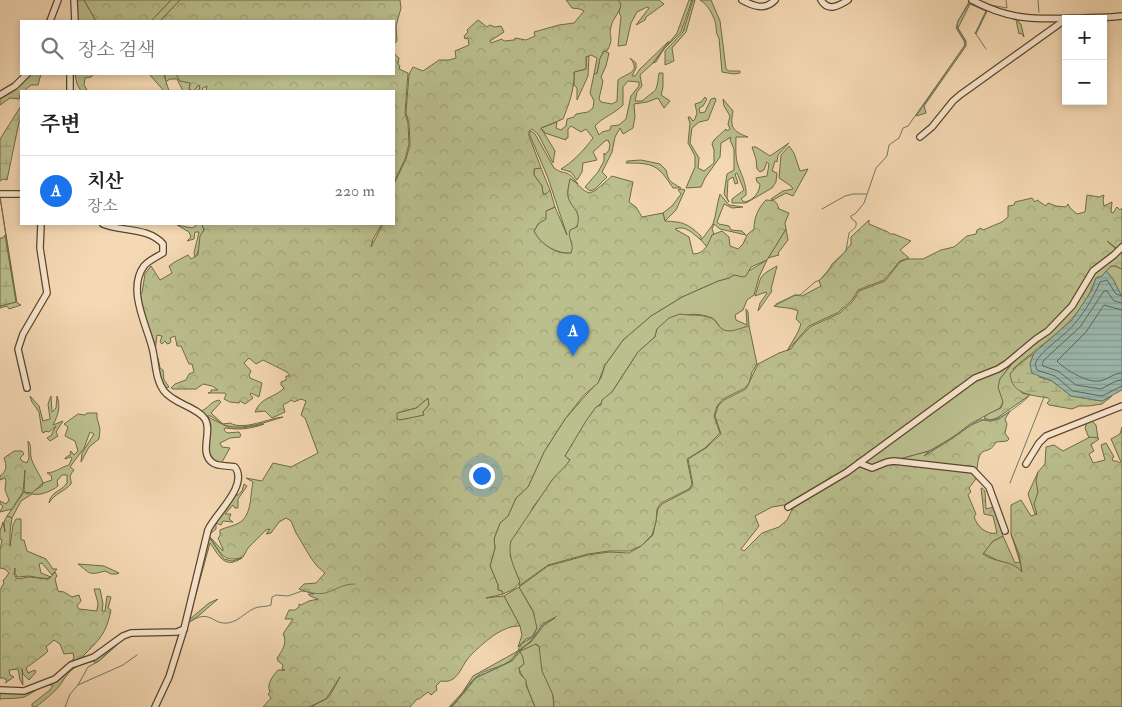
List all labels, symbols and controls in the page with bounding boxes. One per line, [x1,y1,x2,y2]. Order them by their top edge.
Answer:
map controls [1062,15,1107,105]
button: + [1062,15,1107,60]
search box [20,20,395,75]
icon: search [38,34,66,62]
text: 장소 검색 [78,38,155,62]
button: − [1062,60,1107,105]
text: 주변 [40,111,81,138]
text: 치산 [87,169,124,193]
text: A [51,181,61,201]
text: 220 m [335,181,375,201]
text: 장소 [87,196,118,216]
pin: A [557,315,589,356]
your location [469,463,495,489]

